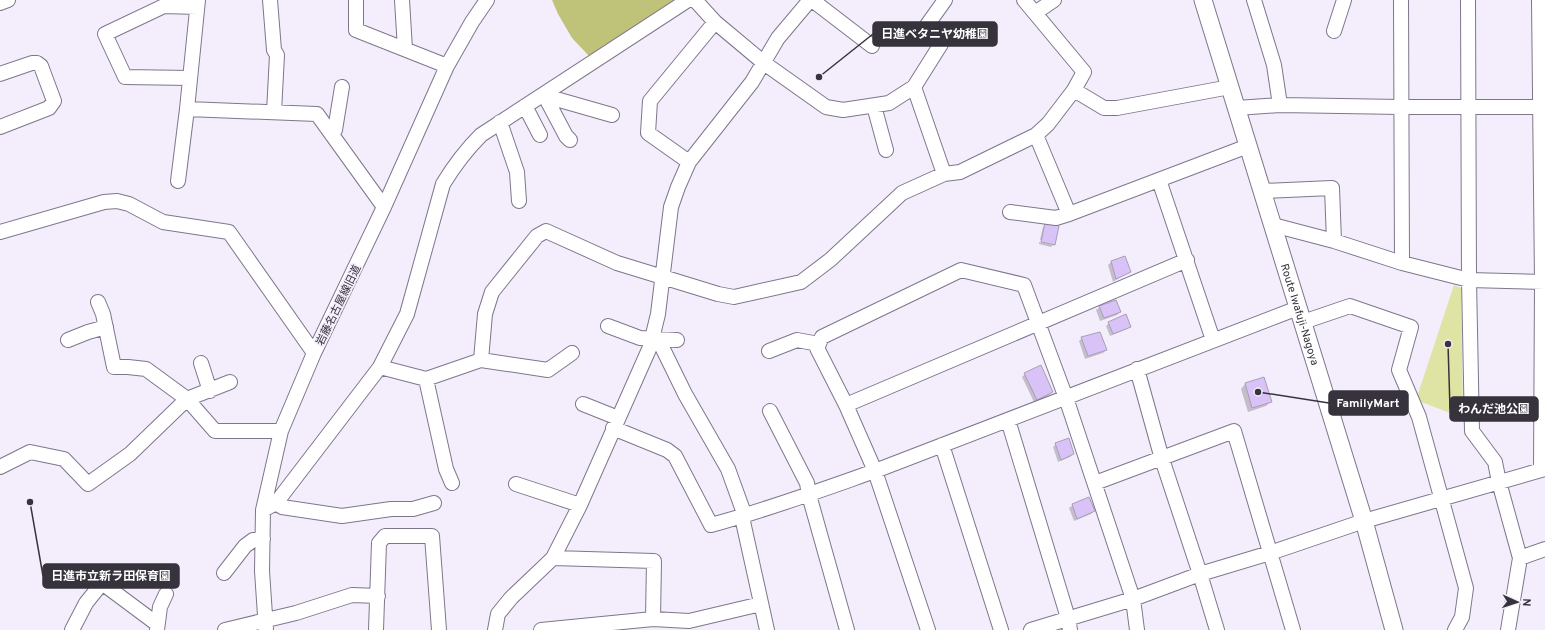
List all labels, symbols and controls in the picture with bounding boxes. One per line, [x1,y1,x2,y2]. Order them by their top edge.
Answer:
callout: 日進ベタニヤ幼稚園 [873,22,997,46]
text: 日進ベタニヤ幼稚園 [881,27,989,43]
street label: Route Iwafuji-Nagoya [1277,262,1322,367]
street label: 岩藤名古屋線旧道 [313,263,364,348]
callout: FamilyMart [1329,391,1408,415]
text: FamilyMart [1336,396,1400,412]
callout: わんだ池公園 [1450,397,1538,421]
text: わんだ池公園 [1458,402,1530,418]
callout: 日進市立新ラ田保育園 [43,564,179,588]
text: 日進市立新ラ田保育園 [51,569,171,585]
north arrow [1497,582,1537,622]
text: N [1519,598,1533,607]

